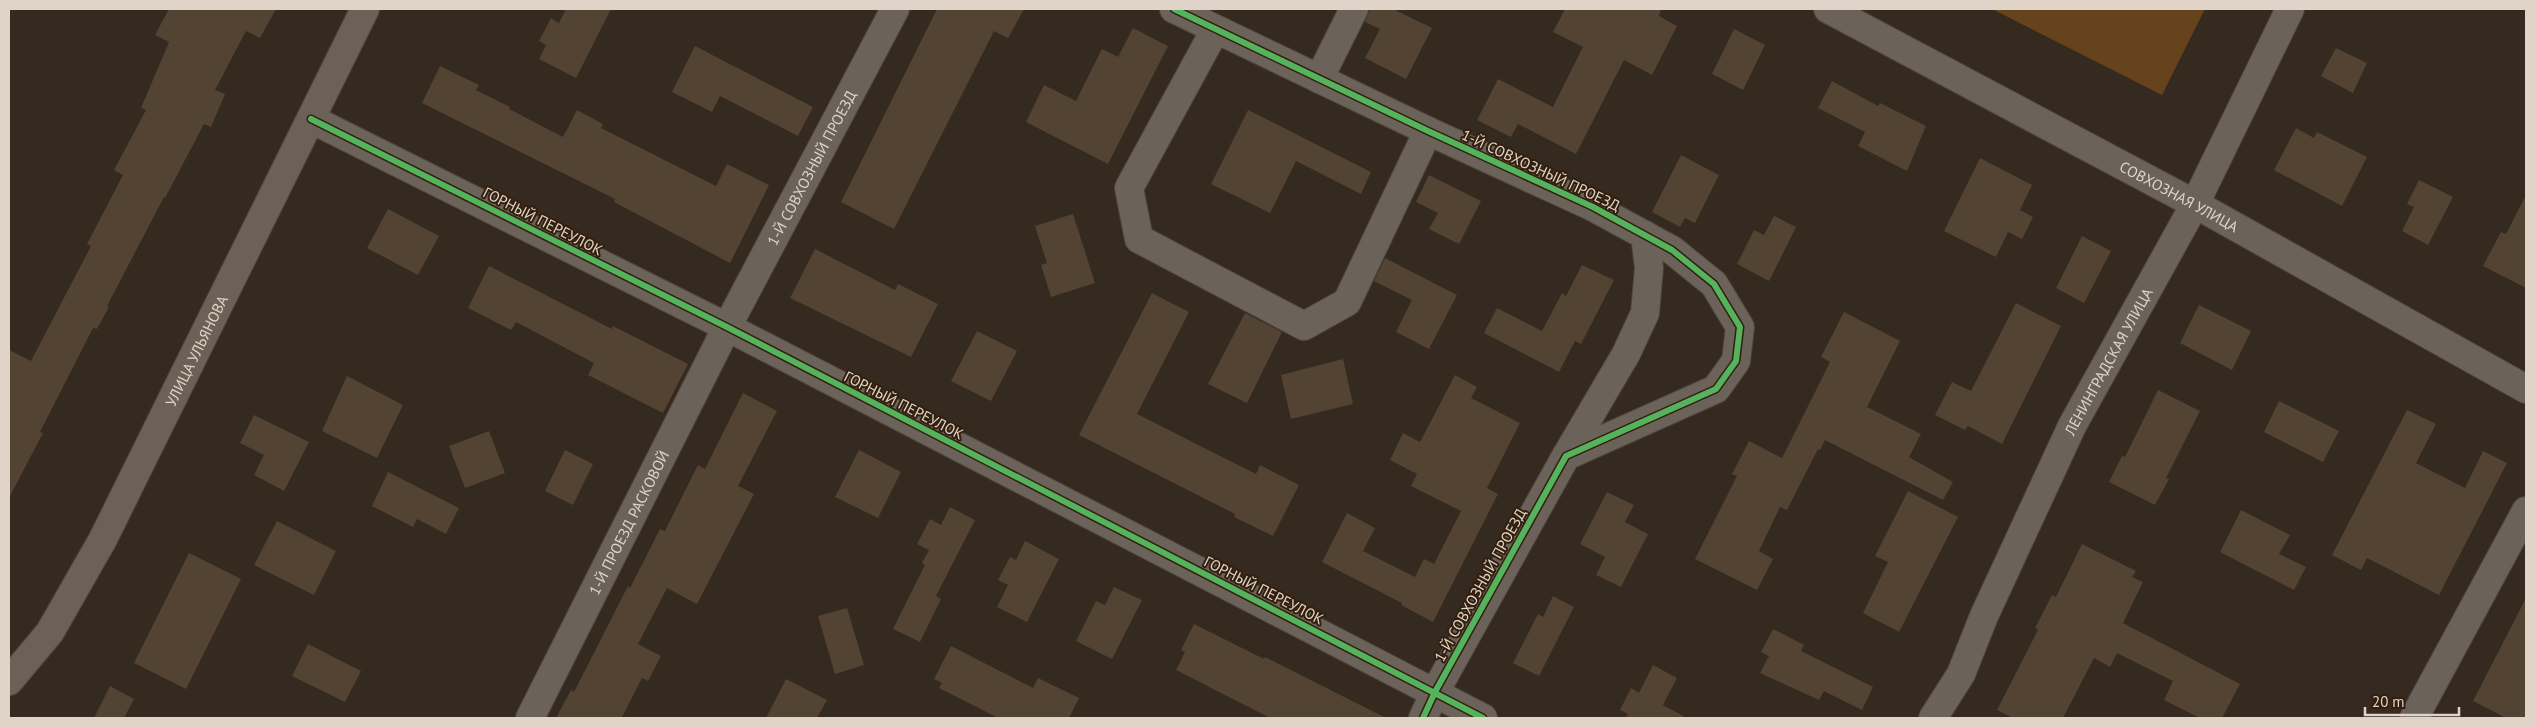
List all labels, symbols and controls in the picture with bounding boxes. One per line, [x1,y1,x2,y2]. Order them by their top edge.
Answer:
street label: 1-Й СОВХОЗНЫЙ ПРОЕЗД [762,87,860,248]
street label: 1-Й СОВХОЗНЫЙ ПРОЕЗД [1459,125,1623,215]
street label: СОВХОЗНАЯ УЛИЦА [2117,156,2242,236]
street label: ГОРНЫЙ ПЕРЕУЛОК [480,183,606,259]
street label: ЛЕНИНГРАДСКАЯ УЛИЦА [2059,284,2156,439]
street label: УЛИЦА УЛЬЯНОВА [161,292,232,409]
street label: ГОРНЫЙ ПЕРЕУЛОК [841,367,967,443]
street label: 1-Й ПРОЕЗД РАСКОВОЙ [584,447,673,598]
street label: 1-Й СОВХОЗНЫЙ ПРОЕЗД [1430,505,1530,665]
street label: ГОРНЫЙ ПЕРЕУЛОК [1201,552,1327,628]
scale bar [2365,684,2459,716]
text: 20 m [2372,692,2405,711]

